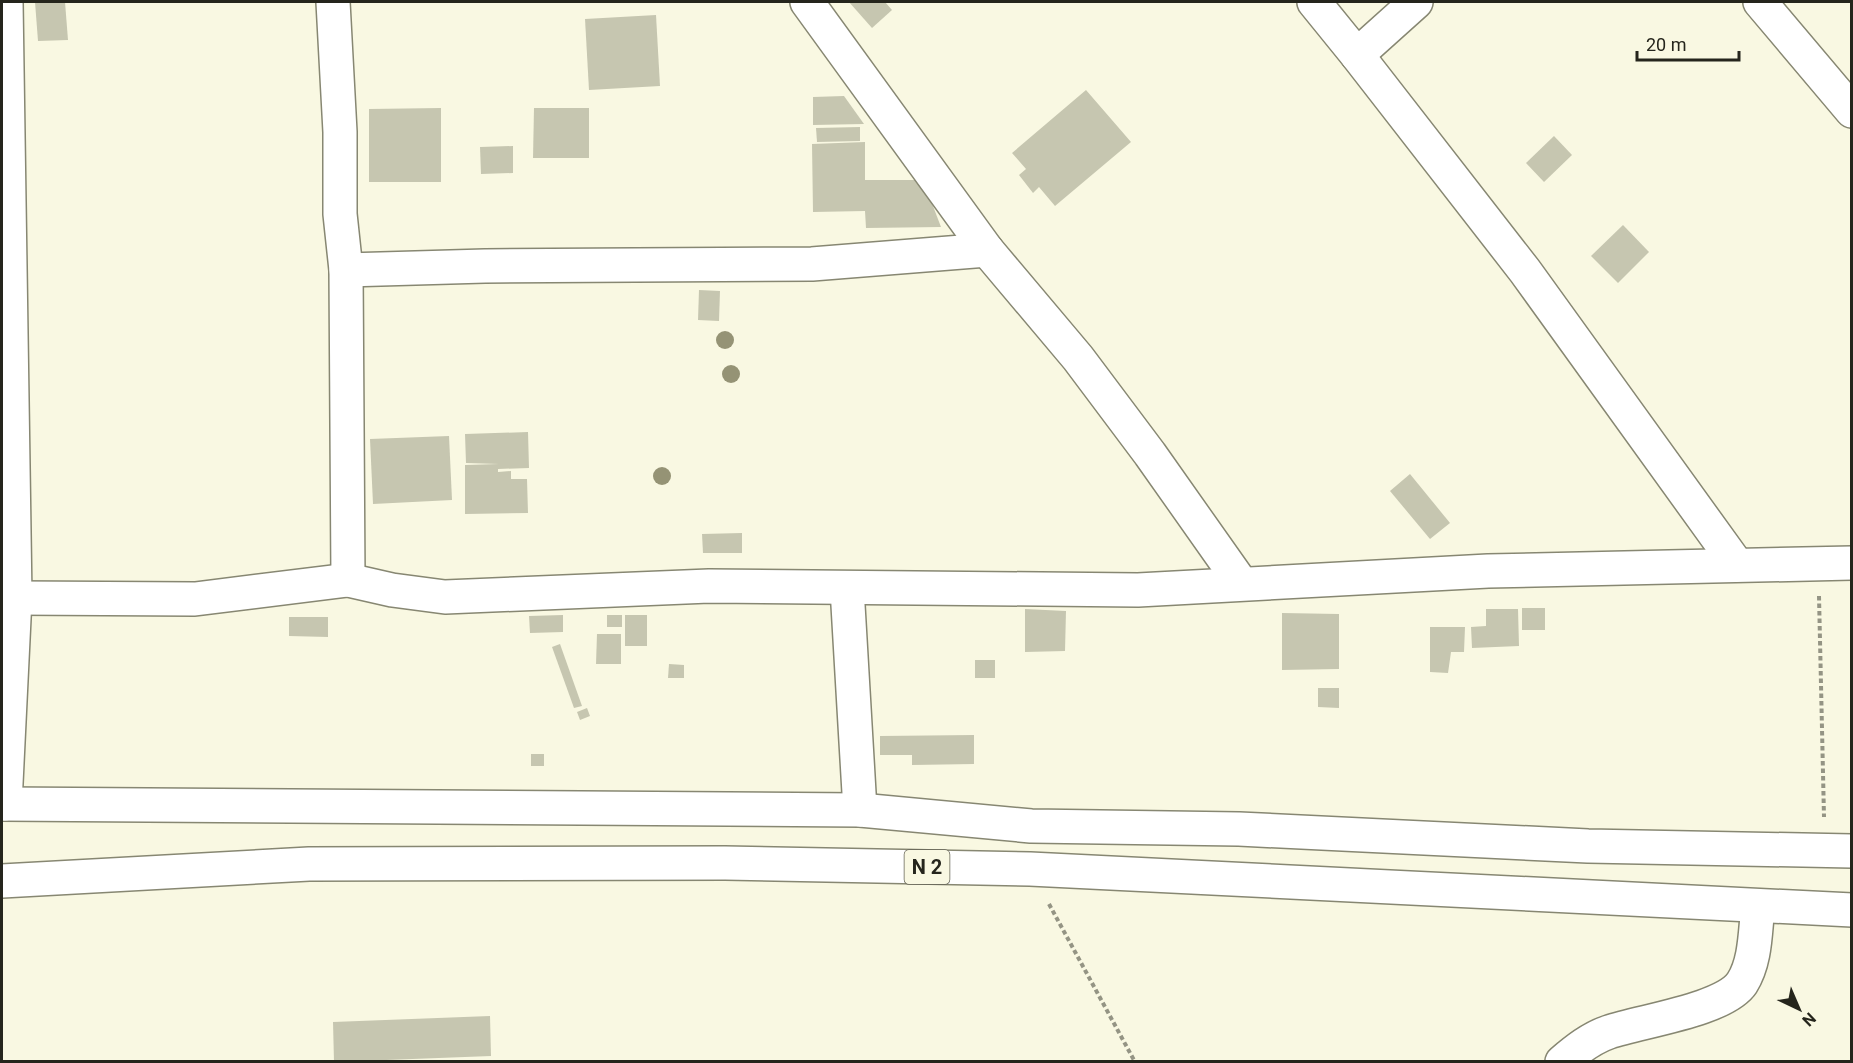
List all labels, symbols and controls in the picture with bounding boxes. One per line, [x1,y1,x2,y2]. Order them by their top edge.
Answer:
scale bar [1637,24,1739,62]
text: 20 m [1646,34,1686,55]
road number: N 2 [904,850,950,884]
north arrow [1769,979,1829,1039]
text: N [1798,1009,1820,1030]

